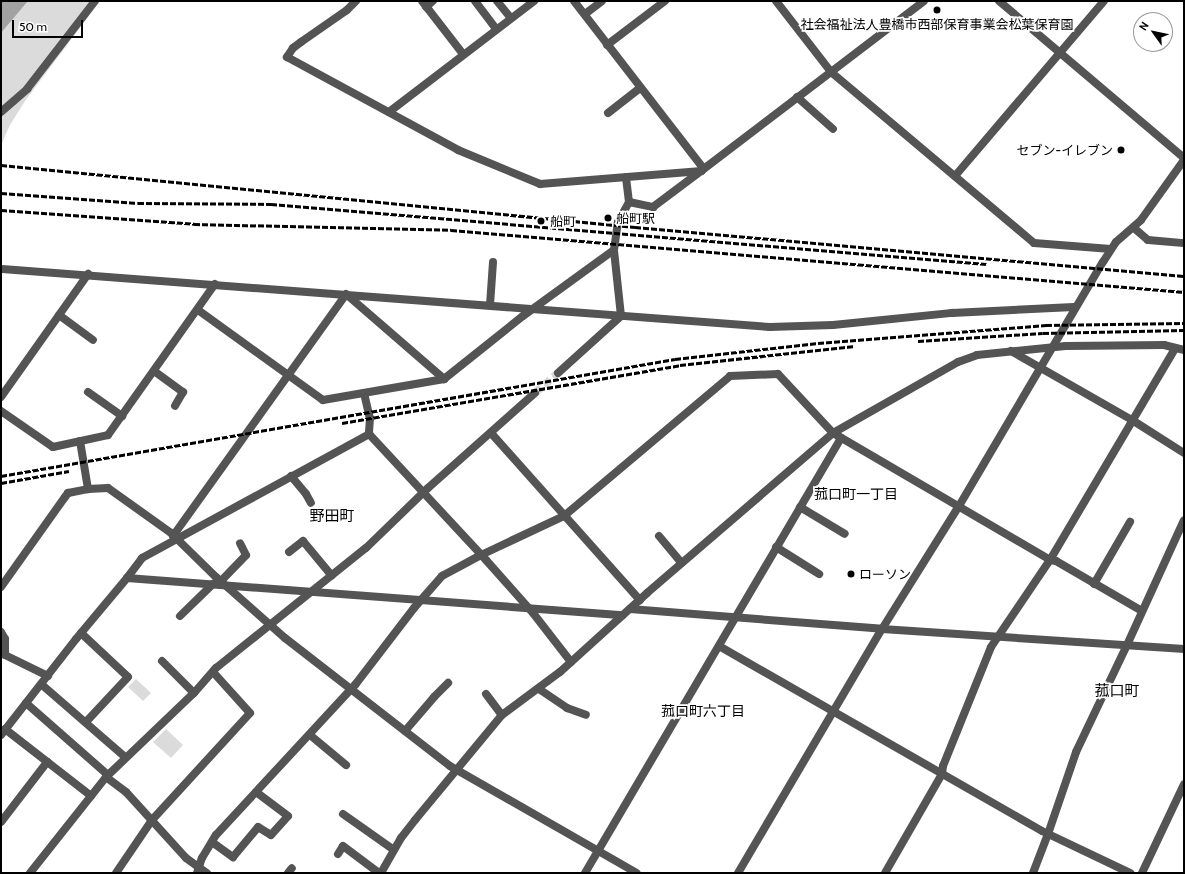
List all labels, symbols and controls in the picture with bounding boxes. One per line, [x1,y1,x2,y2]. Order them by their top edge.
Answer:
marker: 社会福祉法人豊橋市西部保育事業会松葉保育園 [932,5,942,15]
scale bar [14,12,85,38]
north arrow [1133,12,1173,52]
place label: 社会福祉法人豊橋市西部保育事業会松葉保育園 [801,16,1073,32]
text: 50 m [19,19,47,34]
text: N [1136,19,1152,33]
place label: セブン-イレブン [1016,142,1113,158]
marker: セブン-イレブン [1116,145,1126,155]
place label: 船町駅 [616,210,655,226]
place label: 船町 [550,213,576,229]
marker: 船町駅 [603,213,613,223]
marker: 船町 [535,215,547,227]
district label: 菰口町一丁目 [814,486,898,502]
district label: 野田町 [310,508,354,526]
place label: ローソン [859,566,911,582]
marker: ローソン [846,569,856,579]
district label: 菰口町 [1095,683,1139,701]
district label: 菰口町六丁目 [661,703,745,719]

